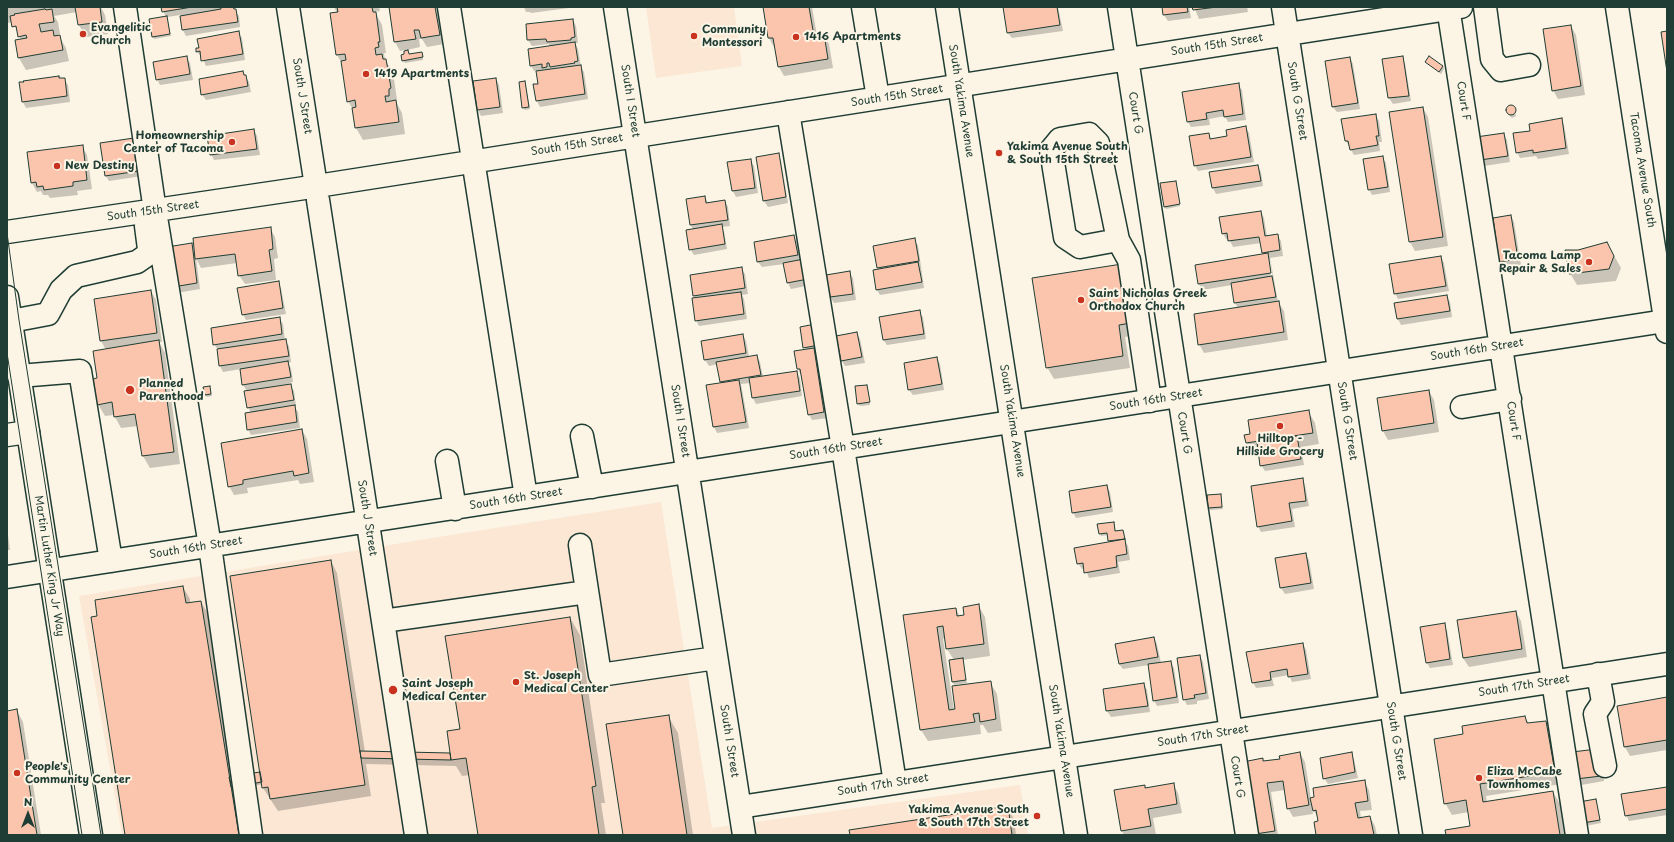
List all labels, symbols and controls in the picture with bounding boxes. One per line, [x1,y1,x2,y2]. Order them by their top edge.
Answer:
place label: Evangelitic Church [91,21,151,47]
place label: Community Montessori [702,23,766,49]
marker: Evangelitic Church [78,29,88,39]
place label: 1416 Apartments [804,30,901,44]
marker: Community Montessori [689,31,699,41]
street label: South 15th Street [1170,31,1264,59]
marker: 1416 Apartments [791,32,801,42]
street label: South Yakima Avenue [946,44,976,158]
street label: South J Street [289,57,315,135]
street label: South G Street [1284,61,1310,141]
street label: South I Street [618,64,642,138]
place label: 1419 Apartments [374,67,469,81]
marker: 1419 Apartments [361,69,371,79]
street label: Court F [1453,80,1473,122]
street label: South 15th Street [850,82,944,110]
street label: Court G [1125,91,1145,135]
street label: Tacoma Avenue South [1626,111,1658,229]
place label: Homeownership Center of Tacoma [123,129,224,155]
street label: South 15th Street [530,131,624,159]
marker: Homeownership Center of Tacoma [227,137,237,147]
place label: Yakima Avenue South & South 15th Street [1007,140,1128,166]
marker: Yakima Avenue South & South 15th Street [994,148,1004,158]
place label: New Destiny [65,159,134,173]
marker: New Destiny [52,161,62,171]
street label: South 15th Street [106,198,200,224]
place label: Tacoma Lamp Repair & Sales [1499,249,1581,275]
marker: Tacoma Lamp Repair & Sales [1584,257,1594,267]
place label: Saint Nicholas Greek Orthodox Church [1089,287,1207,313]
marker: Saint Nicholas Greek Orthodox Church [1076,295,1086,305]
street label: South 16th Street [1430,336,1524,364]
street label: South Yakima Avenue [997,364,1027,478]
place label: Planned Parenthood [139,377,204,403]
street label: South G Street [1334,381,1360,461]
marker: Planned Parenthood [124,384,136,396]
street label: South I Street [668,384,692,458]
street label: South 16th Street [1109,386,1203,414]
street label: Court F [1503,400,1523,442]
street label: Court G [1174,411,1194,455]
marker: Hilltop - Hillside Grocery [1275,421,1285,431]
place label: Hilltop - Hillside Grocery [1236,432,1324,458]
street label: South 16th Street [789,435,883,463]
street label: South J Street [354,479,380,557]
street label: South 16th Street [469,485,563,513]
street label: Martin Luther King Jr Way [31,494,67,638]
street label: South 16th Street [149,534,243,562]
place label: St. Joseph Medical Center [524,669,608,695]
street label: South 17th Street [1478,672,1570,700]
place label: Saint Joseph Medical Center [402,677,486,703]
marker: St. Joseph Medical Center [511,677,521,687]
marker: Saint Joseph Medical Center [387,684,399,696]
street label: South Yakima Avenue [1046,684,1076,798]
street label: South G Street [1383,701,1409,781]
street label: South I Street [717,704,741,778]
street label: South 17th Street [1157,722,1249,750]
street label: Court G [1227,755,1247,799]
place label: People's Community Center [25,760,130,786]
place label: Eliza McCabe Townhomes [1487,765,1562,791]
marker: People's Community Center [12,768,22,778]
street label: South 17th Street [837,771,929,799]
marker: Eliza McCabe Townhomes [1474,773,1484,783]
text: N [24,793,32,810]
north arrow [8,794,48,834]
place label: Yakima Avenue South & South 17th Street [908,803,1029,829]
marker: Yakima Avenue South & South 17th Street [1032,811,1042,821]

